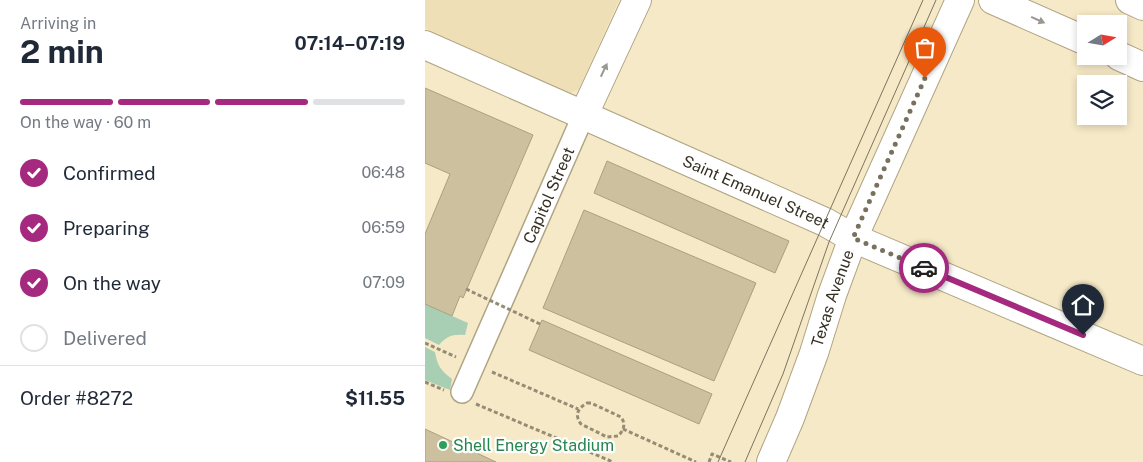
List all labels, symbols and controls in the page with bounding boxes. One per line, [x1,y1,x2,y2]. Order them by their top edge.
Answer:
text: Arriving in [20,14,96,33]
north arrow [1077,15,1127,65]
map controls [1077,15,1127,125]
one-way arrow [1031,16,1045,24]
pin [904,27,946,78]
text: 07:14–07:19 [295,32,405,54]
text: 2 min [20,33,104,70]
icon: bag [911,34,939,62]
one-way arrow [601,63,609,77]
button: layers [1077,75,1127,125]
text: On the way · 60 m [20,113,151,132]
street label: Capitol Street [519,144,578,247]
street label: Saint Emanuel Street [680,151,833,232]
icon: check [20,159,48,187]
text: Confirmed [63,162,156,184]
text: 06:48 [361,163,405,182]
icon: check [20,214,48,242]
text: Preparing [63,217,150,239]
text: 06:59 [362,218,405,237]
courier [899,243,949,293]
street label: Texas Avenue [807,247,857,349]
icon: car [910,254,938,282]
icon: check [20,269,48,297]
text: On the way [63,272,161,294]
text: 07:09 [363,273,405,292]
pin [1062,284,1104,335]
icon: home [1069,291,1097,319]
text: Delivered [63,327,147,349]
text: Order #8272 [20,387,133,409]
text: $11.55 [345,387,405,409]
place label: Shell Energy Stadium [453,436,614,455]
marker: Shell Energy Stadium [437,439,449,451]

